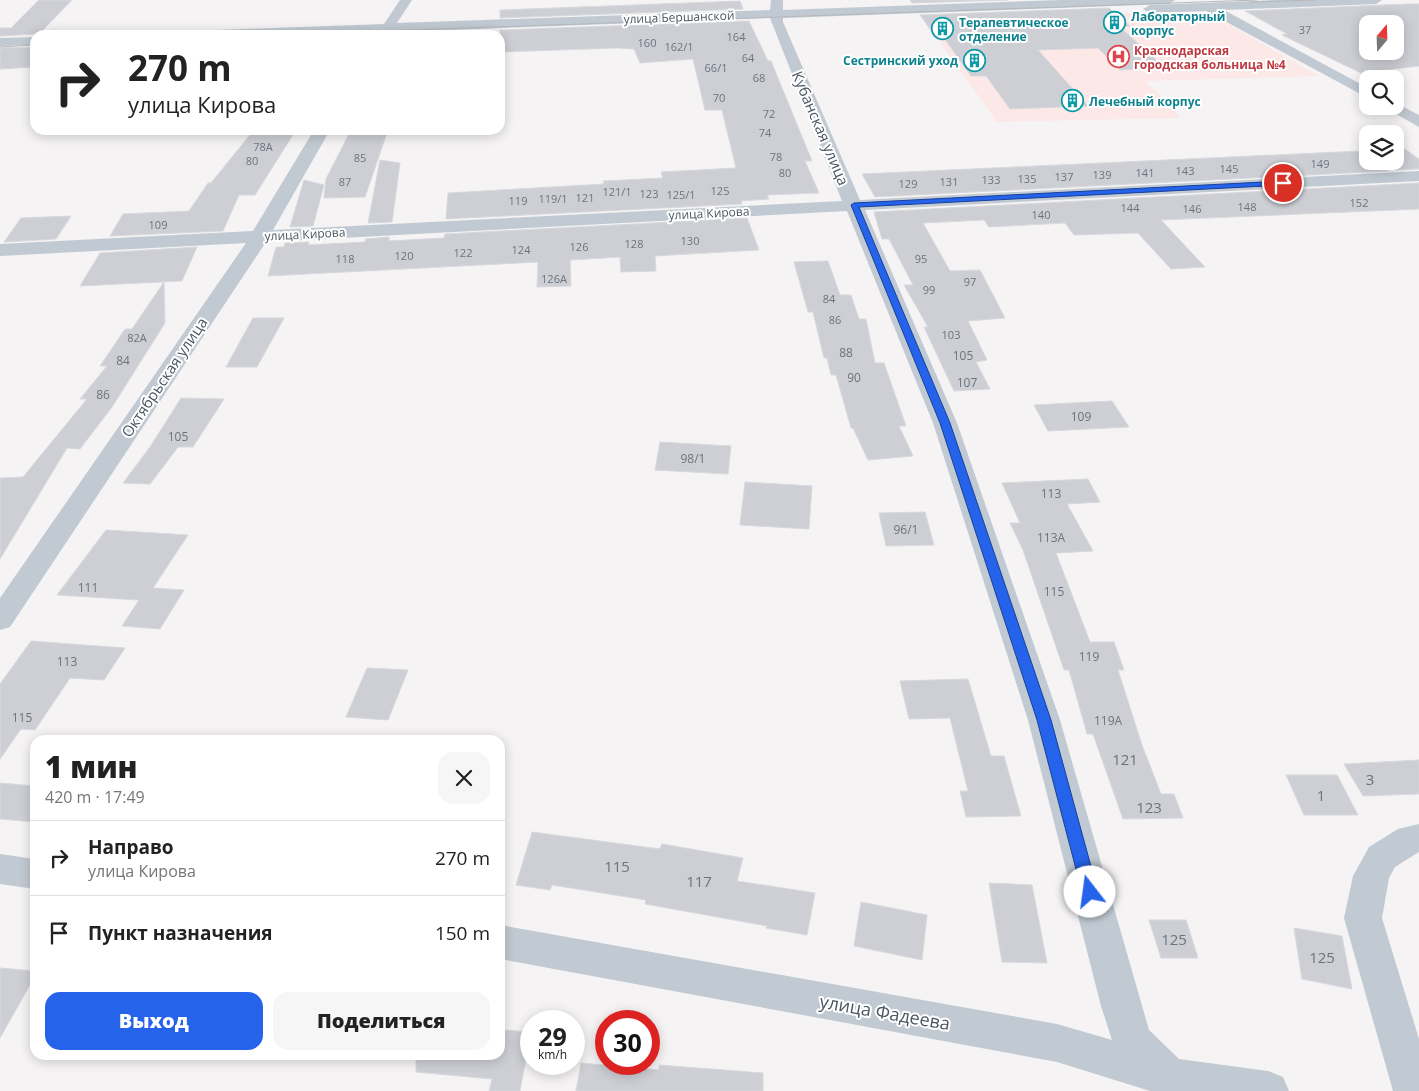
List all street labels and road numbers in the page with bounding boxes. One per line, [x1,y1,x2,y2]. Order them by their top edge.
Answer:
street label: улица Бершанской [623,7,735,27]
street label: Кубанская улица [788,68,854,188]
street label: улица Кирова [668,202,750,224]
street label: улица Кирова [264,223,346,245]
street label: Октябрьская улица [116,313,212,441]
street label: улица Фадеева [818,989,952,1035]

